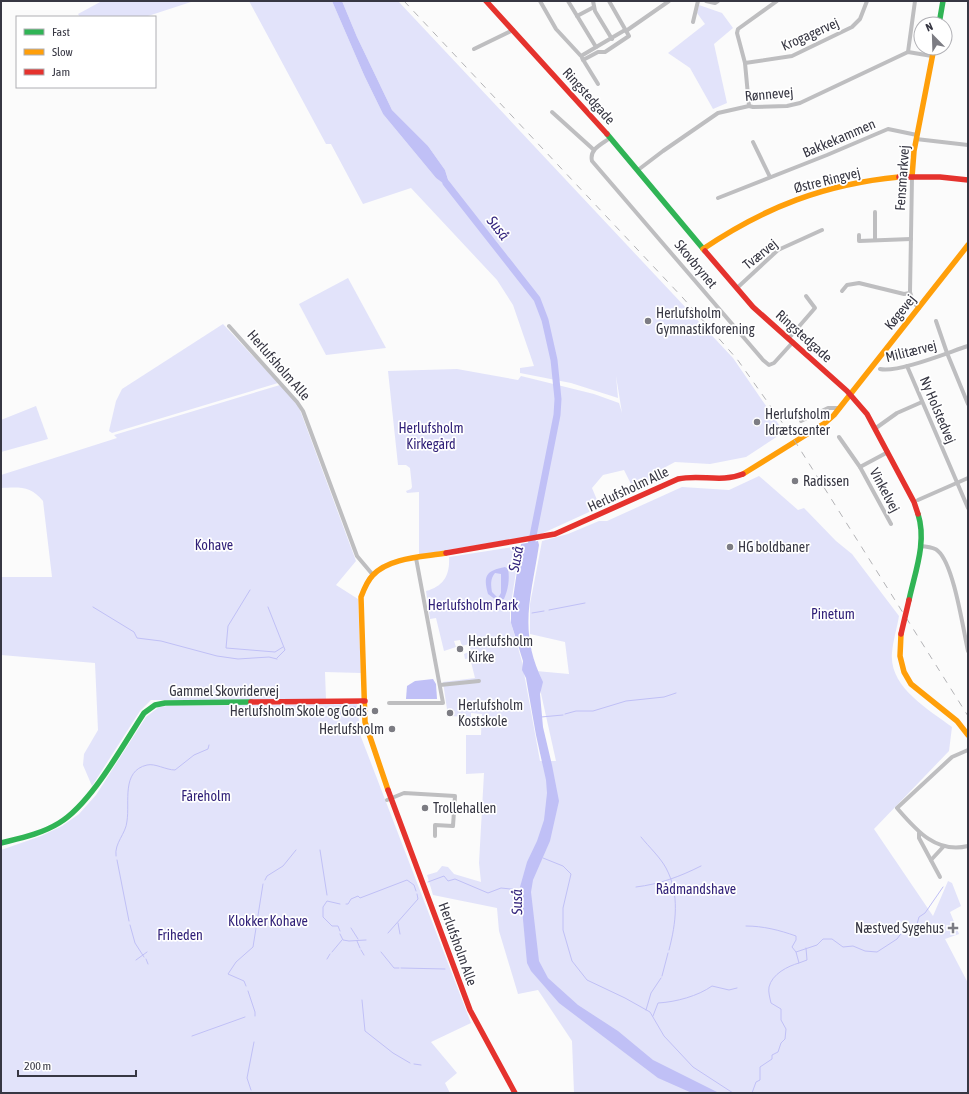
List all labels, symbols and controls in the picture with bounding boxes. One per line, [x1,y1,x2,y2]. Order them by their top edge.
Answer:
street label: Krogagervej [779,14,841,54]
legend [16,16,156,88]
north arrow [913,16,953,56]
text: N [924,20,934,34]
text: Fast [52,25,70,39]
text: Slow [52,45,73,59]
text: Jam [52,65,70,79]
street label: Ringstedgade [560,65,618,127]
street label: Rønnevej [744,84,794,104]
street label: Bakkekammen [800,115,878,161]
street label: Fensmarkvej [892,145,912,211]
street label: Østre Ringvej [792,164,862,196]
water label: Suså [483,211,513,243]
street label: Tværvej [740,235,780,273]
street label: Skovbrynet [671,237,721,291]
street label: Køgevej [881,291,919,333]
place label: Herlufsholm Gymnastikforening [656,305,755,337]
street label: Ringstedgade [773,307,835,365]
marker: Herlufsholm Gymnastikforening [643,316,653,326]
street label: Herlufsholm Alle [244,327,314,403]
street label: Militærvej [884,337,938,365]
street label: Ny Holstedvej [917,374,959,446]
place label: Herlufsholm Idrætscenter [765,406,831,438]
marker: Herlufsholm Idrætscenter [752,417,762,427]
park label: Herlufsholm Kirkegård [398,420,464,452]
street label: Herlufsholm Alle [585,463,671,515]
street label: Vinkelvej [867,465,903,515]
place label: Radissen [803,473,849,489]
marker: Radissen [790,476,800,486]
park label: Kohave [195,537,233,553]
place label: HG boldbaner [738,539,810,555]
marker: HG boldbaner [725,542,735,552]
water label: Suså [505,545,526,574]
park label: Herlufsholm Park [428,597,518,613]
park label: Pinetum [811,606,855,622]
place label: Herlufsholm Kirke [468,633,533,665]
marker: Herlufsholm Kirke [455,644,465,654]
street label: Gammel Skovridervej [169,683,279,699]
place label: Herlufsholm Kostskole [458,697,523,729]
place label: Herlufsholm Skole og Gods [230,703,367,719]
marker: Herlufsholm Skole og Gods [370,706,380,716]
marker: Herlufsholm Kostskole [445,708,455,718]
place label: Herlufsholm [319,721,384,737]
marker: Herlufsholm [387,724,397,734]
park label: Fåreholm [181,788,231,804]
place label: Trollehallen [433,800,496,816]
marker: Trollehallen [420,803,430,813]
park label: Rådmandshave [656,881,736,897]
water label: Suså [508,889,525,916]
street label: Herlufsholm Alle [436,900,480,988]
park label: Klokker Kohave [228,913,308,929]
place label: Næstved Sygehus [855,920,944,936]
marker: Næstved Sygehus [947,922,959,934]
park label: Friheden [157,927,203,943]
scale bar [18,1052,136,1078]
text: 200 m [24,1059,51,1073]

